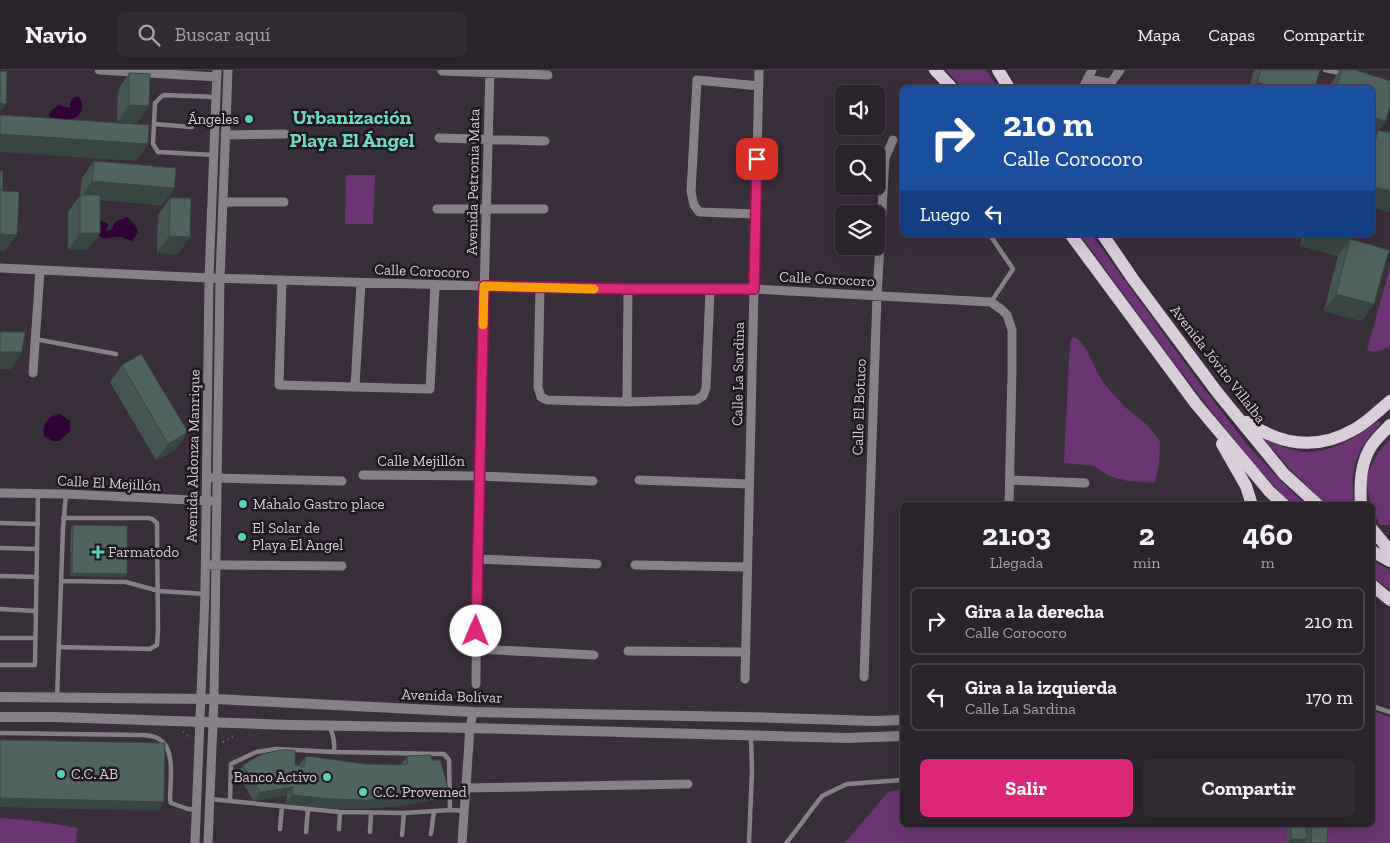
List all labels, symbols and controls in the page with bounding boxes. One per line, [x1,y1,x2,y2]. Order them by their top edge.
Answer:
search box [117,12,467,57]
text: Navio [25,20,87,49]
icon: search [135,21,163,49]
text: Buscar aquí [175,23,270,46]
text: Mapa [1137,24,1180,46]
text: Capas [1208,24,1255,46]
text: Compartir [1283,24,1365,46]
map controls [835,85,885,255]
button: sound [835,85,885,135]
text: 210 m [1003,103,1093,145]
district label: Urbanización Playa El Ángel [290,105,415,152]
icon: right [920,105,985,170]
street label: Avenida Petronia Mata [463,109,483,255]
place label: Ángeles [188,110,239,128]
marker: Ángeles [243,113,255,125]
pin [736,138,778,180]
icon: arrive [743,145,771,173]
button: search [835,145,885,195]
text: Calle Corocoro [1003,145,1143,172]
icon: left [980,200,1008,228]
text: Luego [920,203,970,226]
button: layers [835,205,885,255]
street label: Calle Corocoro [374,260,470,282]
street label: Calle Corocoro [779,268,875,290]
street label: Avenida Jóvito Villalba [1166,301,1270,427]
street label: Calle La Sardina [728,322,748,426]
street label: Calle El Botuco [848,358,870,456]
street label: Avenida Aldonza Manrique [182,369,204,543]
street label: Calle Mejillón [377,452,465,470]
street label: Calle El Mejillón [57,471,162,495]
place label: Mahalo Gastro place [253,495,385,513]
marker: Mahalo Gastro place [237,498,249,510]
text: 21:03 [982,517,1051,553]
text: 2 [1139,517,1155,553]
text: 460 [1242,517,1293,553]
place label: El Solar de Playa El Angel [252,519,343,554]
marker: El Solar de Playa El Angel [236,531,248,543]
place label: Farmatodo [108,543,179,561]
marker: Farmatodo [92,546,104,558]
text: Llegada [990,553,1043,572]
text: min [1133,553,1160,572]
text: m [1261,553,1275,572]
text: Gira a la derecha [965,600,1104,623]
position arrow [449,604,501,656]
icon: right [922,607,950,635]
text: 210 m [1304,610,1353,633]
text: Calle Corocoro [965,623,1067,642]
text: Gira a la izquierda [965,676,1117,699]
icon: left [922,683,950,711]
street label: Avenida Bolívar [401,685,503,707]
text: 170 m [1305,686,1353,709]
text: Calle La Sardina [965,699,1076,718]
button: Salir [920,759,1133,817]
button: Compartir [1143,759,1355,817]
place label: C.C. AB [71,765,118,783]
marker: C.C. AB [55,768,67,780]
place label: Banco Activo [233,768,317,786]
marker: Banco Activo [321,771,333,783]
place label: C.C. Provemed [373,783,467,801]
marker: C.C. Provemed [357,786,369,798]

